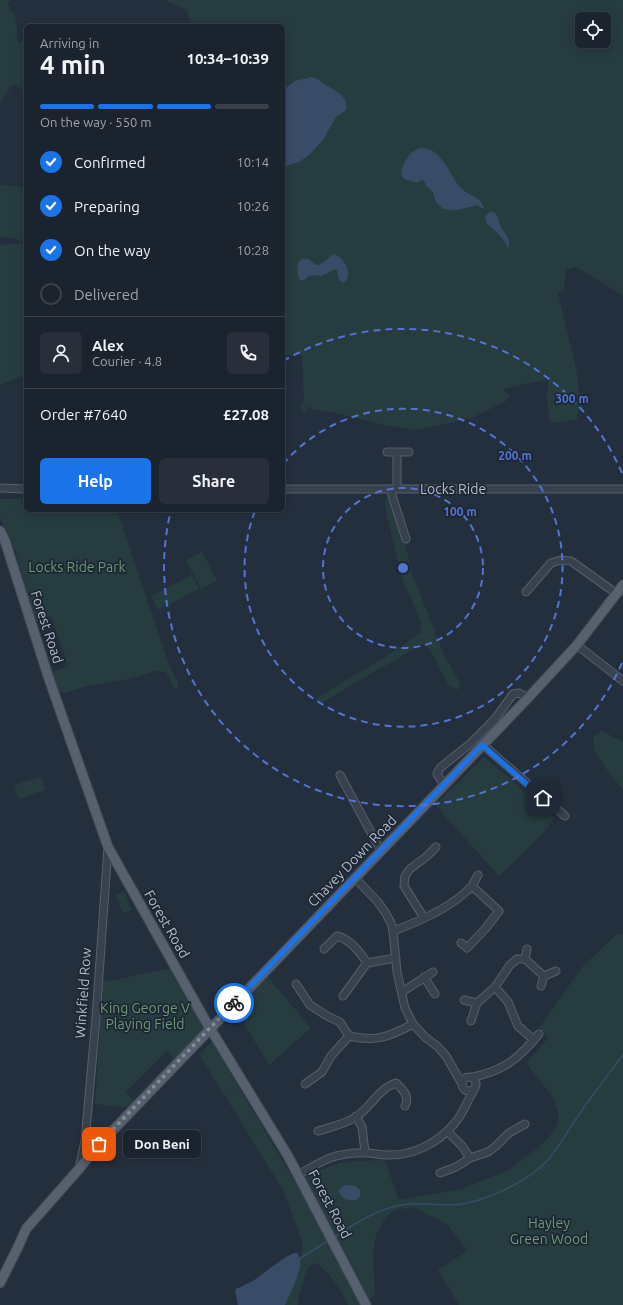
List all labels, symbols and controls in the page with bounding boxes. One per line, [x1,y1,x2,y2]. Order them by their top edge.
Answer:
map controls [575,12,611,48]
button: locate [575,12,611,48]
text: Arriving in [40,36,99,50]
text: 4 min [40,50,106,79]
text: 10:34–10:39 [186,50,269,67]
text: On the way · 550 m [40,115,152,129]
icon: check [40,151,62,173]
text: Confirmed [74,154,146,171]
text: 10:14 [236,155,269,169]
icon: check [40,195,62,217]
text: Preparing [74,198,140,215]
text: 10:26 [236,199,269,213]
icon: check [40,239,62,261]
text: On the way [74,242,150,259]
text: 10:28 [236,243,269,257]
text: Delivered [74,286,139,303]
button: person [40,332,82,374]
button: phone [227,332,269,374]
text: Alex [92,337,124,354]
text: Courier · 4.8 [92,354,162,368]
text: 300 m [555,392,589,405]
text: Order #7640 [40,406,127,423]
text: £27.08 [223,406,269,423]
text: 200 m [498,449,532,462]
button: Help [40,458,151,504]
button: Share [159,458,269,504]
street label: Locks Ride [420,481,486,497]
text: 100 m [443,505,477,518]
park label: Locks Ride Park [28,559,126,575]
centre of rings [396,561,410,575]
street label: Forest Road [28,589,66,665]
pin [526,781,560,815]
icon: home [532,787,554,809]
street label: Chavey Down Road [304,812,400,910]
street label: Forest Road [141,887,193,961]
street label: Winkfield Row [72,947,94,1039]
courier [214,983,254,1023]
icon: bike [223,992,245,1014]
park label: King George V Playing Field [100,1000,190,1032]
pin [82,1127,116,1161]
callout: Don Beni [123,1130,201,1158]
icon: bag [88,1133,110,1155]
text: Don Beni [134,1137,190,1151]
street label: Forest Road [305,1167,355,1241]
park label: Hayley Green Wood [510,1215,588,1247]

